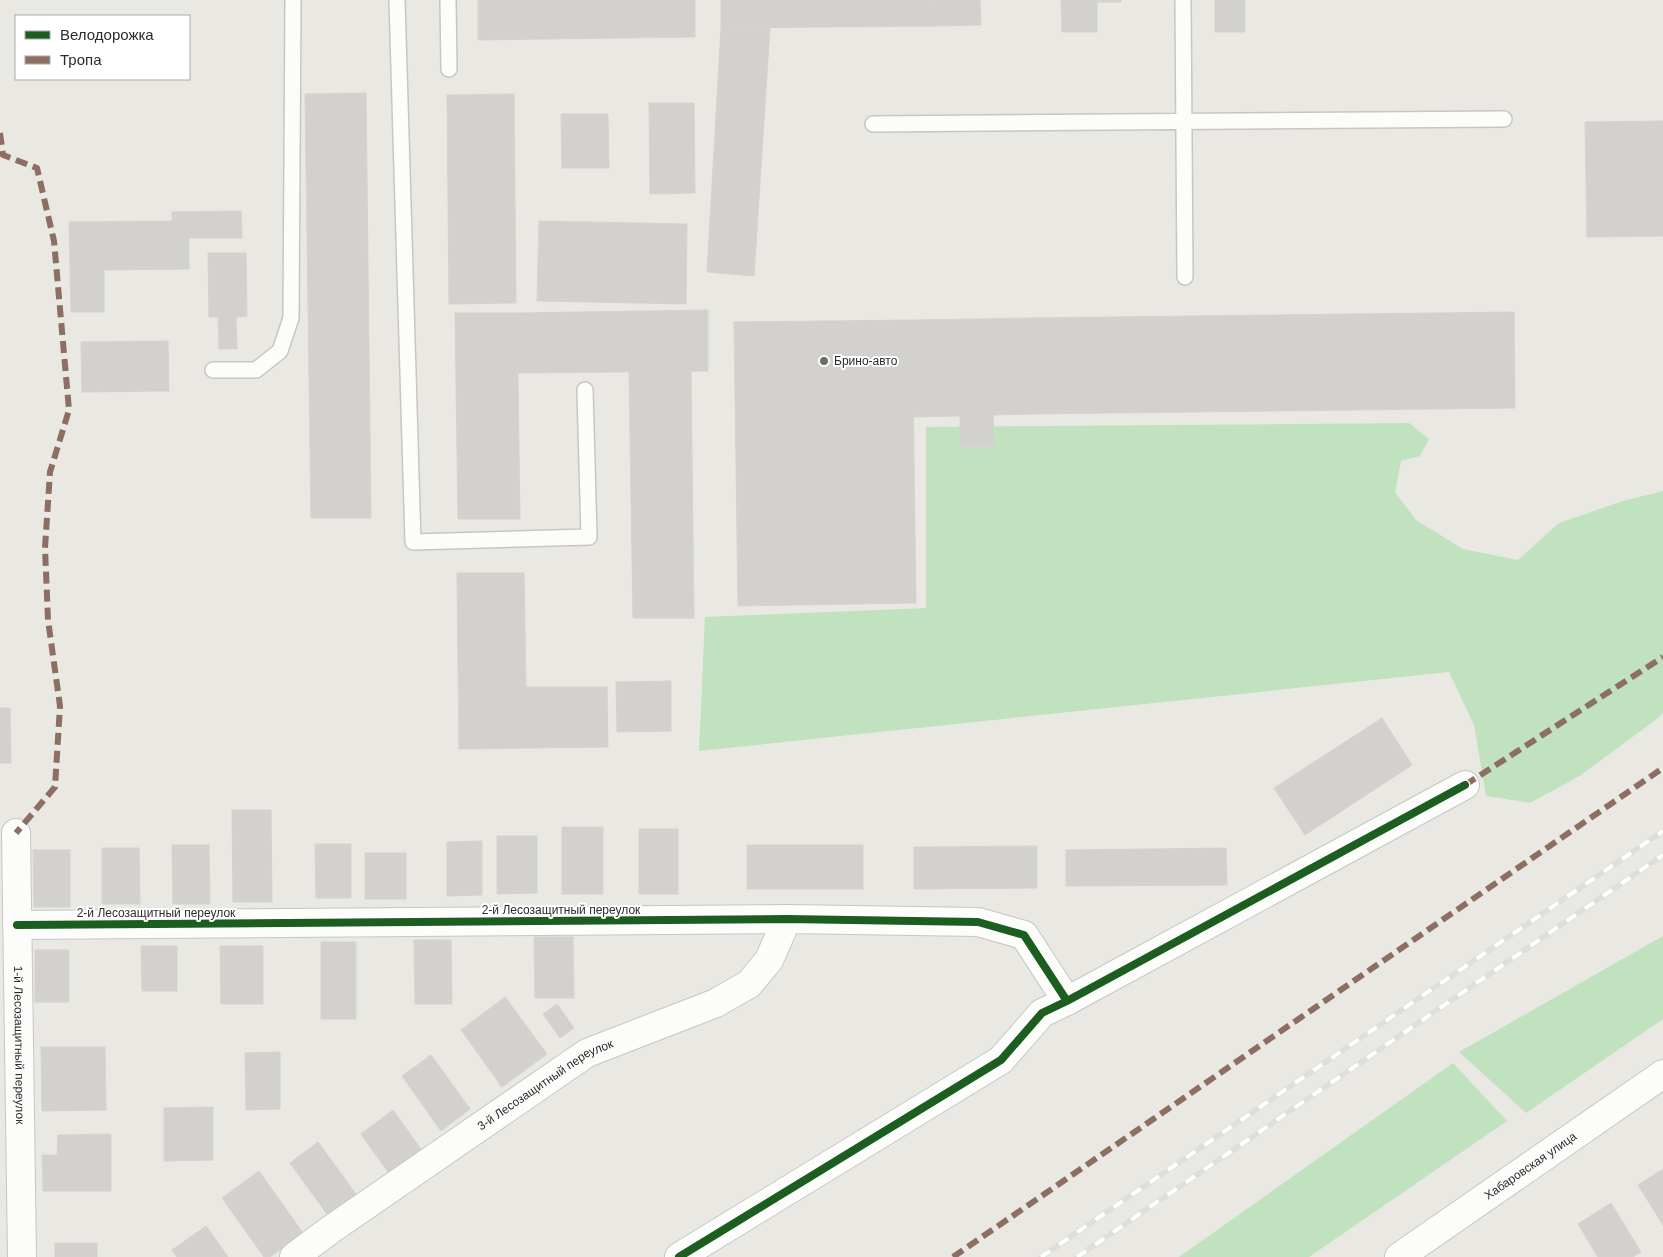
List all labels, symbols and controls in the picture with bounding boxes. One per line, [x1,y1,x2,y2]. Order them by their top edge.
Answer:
legend [15,15,190,80]
text: Велодорожка [60,26,154,43]
text: Тропа [60,51,102,68]
place label: Брино-авто [834,354,898,368]
marker: Брино-авто [818,355,830,367]
street label: 2-й Лесозащитный переулок [482,903,641,917]
street label: 2-й Лесозащитный переулок [77,906,236,920]
street label: 1-й Лесозащитный переулок [11,965,27,1125]
street label: 3-й Лесозащитный переулок [475,1036,616,1133]
street label: Хабаровская улица [1482,1129,1579,1203]

